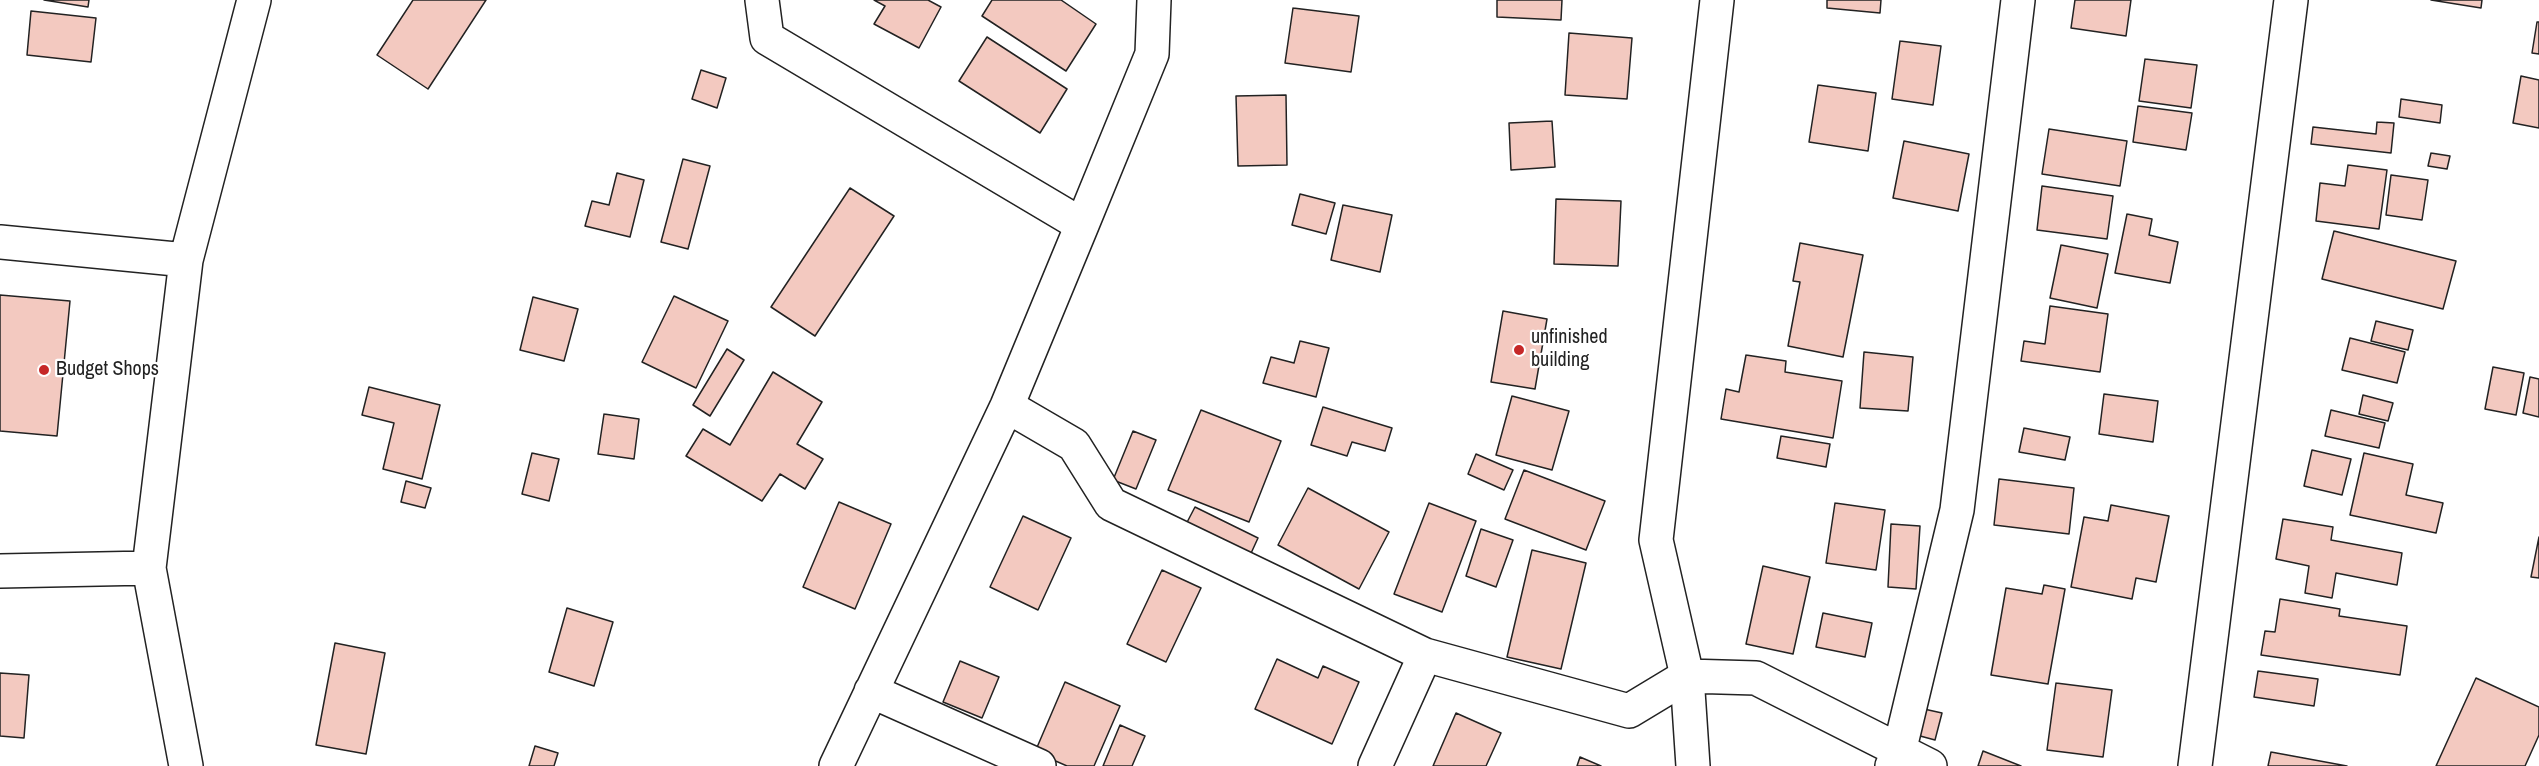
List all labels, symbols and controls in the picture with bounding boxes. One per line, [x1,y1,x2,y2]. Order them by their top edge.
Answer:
place label: unfinished building [1531,326,1608,373]
marker: unfinished building [1512,343,1526,357]
place label: Budget Shops [56,358,159,382]
marker: Budget Shops [37,363,51,377]

